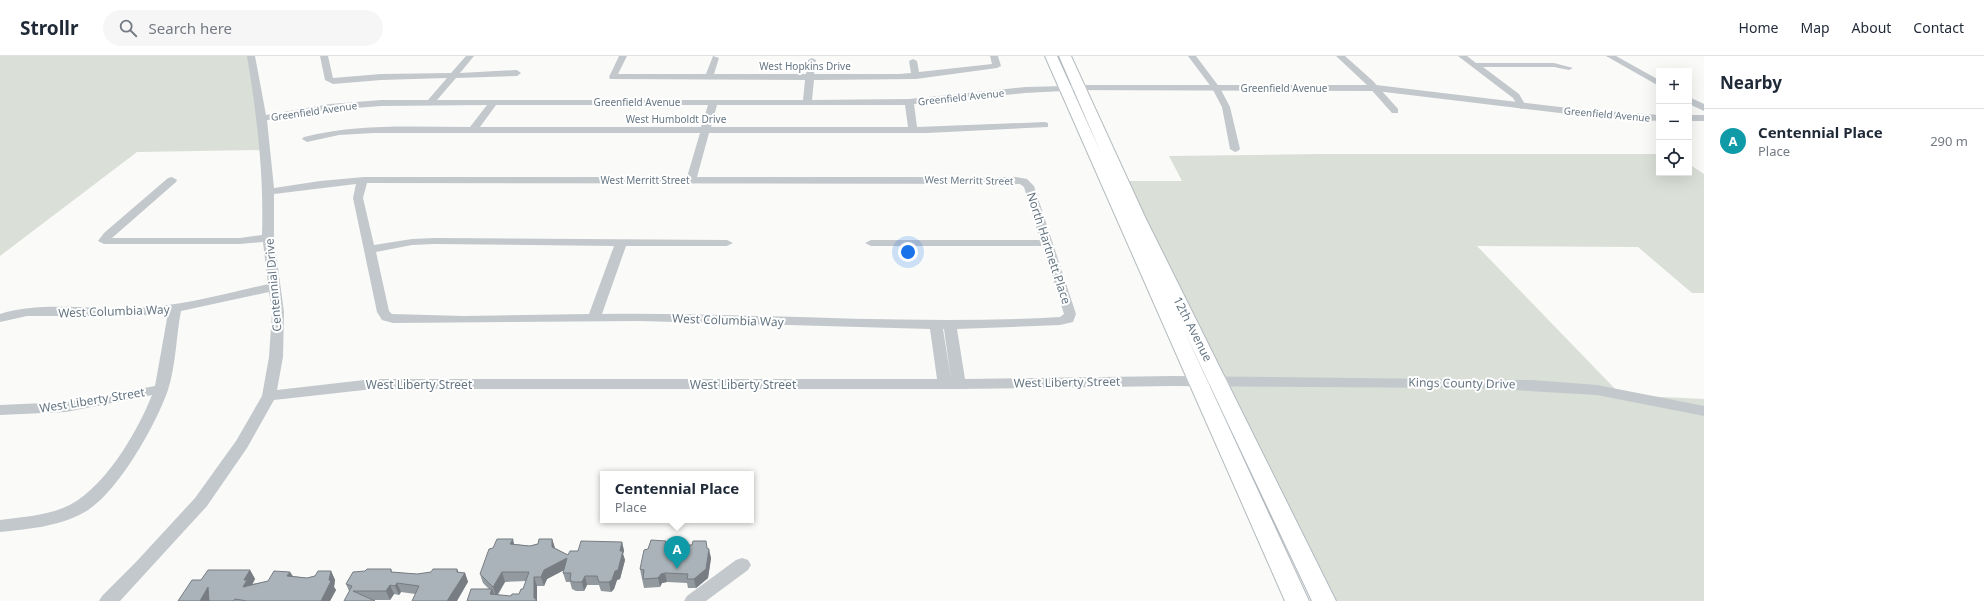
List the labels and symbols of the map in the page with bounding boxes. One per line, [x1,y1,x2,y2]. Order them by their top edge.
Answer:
street label: West Hopkins Drive [759,59,851,73]
street label: Greenfield Avenue [1241,81,1328,95]
street label: Greenfield Avenue [917,85,1005,108]
street label: Greenfield Avenue [594,95,681,109]
street label: Greenfield Avenue [270,98,358,124]
street label: Greenfield Avenue [1563,103,1651,125]
street label: West Humboldt Drive [626,112,727,126]
street label: West Merritt Street [924,172,1014,188]
street label: West Merritt Street [600,173,690,187]
street label: North Hartnett Place [1023,190,1075,306]
street label: Centennial Drive [260,237,286,332]
your location [898,242,918,262]
street label: 12th Avenue [1169,294,1217,365]
street label: West Columbia Way [58,301,171,321]
street label: West Columbia Way [672,310,785,330]
street label: West Liberty Street [1014,373,1121,391]
street label: Kings County Drive [1408,374,1516,392]
street label: West Liberty Street [366,376,473,393]
street label: West Liberty Street [690,376,797,393]
street label: West Liberty Street [38,383,147,417]
pin: A [664,536,690,569]

